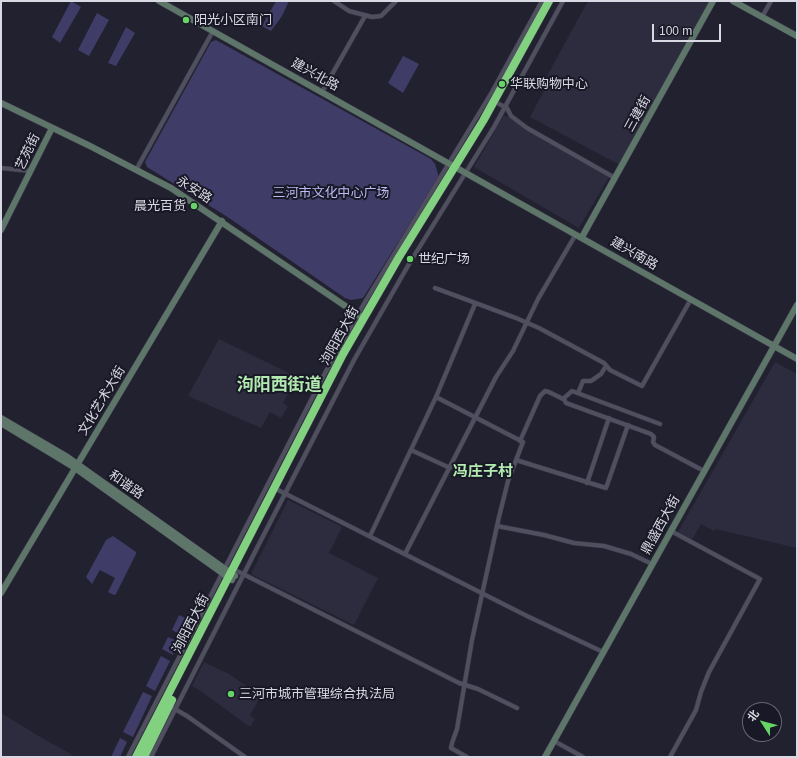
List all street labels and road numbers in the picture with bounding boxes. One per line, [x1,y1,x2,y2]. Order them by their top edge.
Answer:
street label: 建兴北路 [288,56,342,94]
street label: 三建街 [622,93,654,135]
street label: 艺苑街 [12,131,44,173]
street label: 永安路 [173,173,215,207]
street label: 建兴南路 [608,234,660,274]
street label: 泃阳西大街 [317,304,363,368]
street label: 文化艺术大街 [75,364,129,438]
street label: 和谐路 [106,467,146,503]
street label: 鼎盛西大街 [638,493,684,557]
street label: 泃阳西大街 [169,592,213,656]

